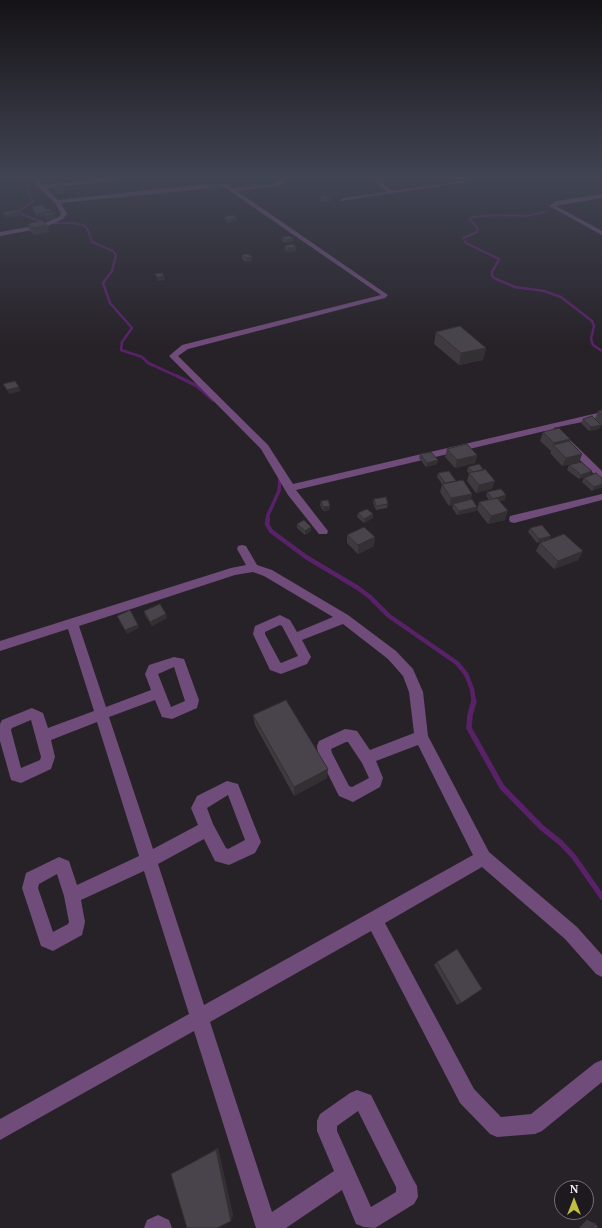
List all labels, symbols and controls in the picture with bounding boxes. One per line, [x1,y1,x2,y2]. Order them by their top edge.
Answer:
north arrow [554,1180,594,1220]
text: N [570,1181,578,1196]

